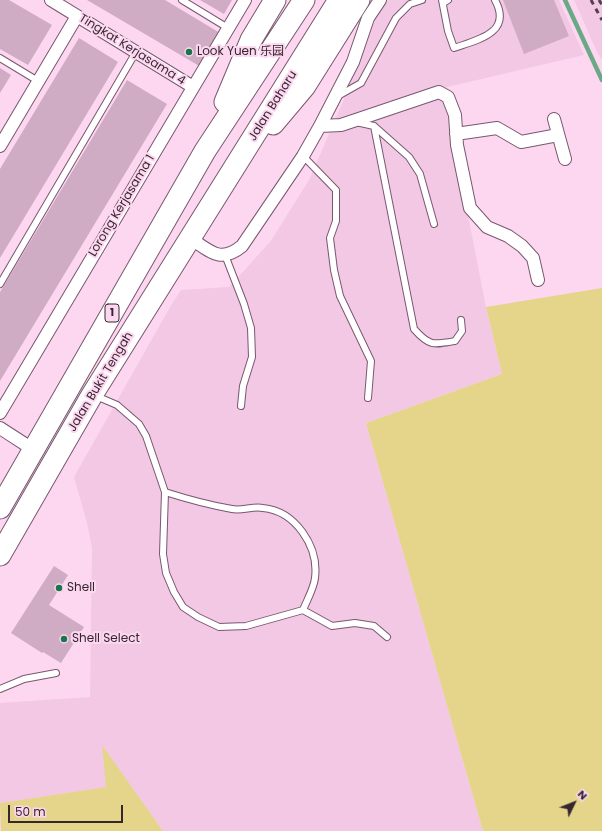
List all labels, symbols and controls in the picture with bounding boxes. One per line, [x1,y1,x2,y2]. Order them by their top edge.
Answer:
street label: Tingkat Kerjasama 4 [76,11,188,89]
place label: Look Yuen 乐园 [197,45,284,59]
marker: Look Yuen 乐园 [184,47,194,57]
street label: Jalan Baharu [246,68,300,144]
street label: Lorong Kerjasama 1 [86,153,158,259]
road number: 1 [105,304,119,322]
street label: Jalan Bukit Tengah [66,330,136,434]
place label: Shell [67,581,95,595]
marker: Shell [54,583,64,593]
place label: Shell Select [72,632,140,646]
marker: Shell Select [59,634,69,644]
north arrow [554,783,594,823]
text: N [574,786,591,803]
scale bar [10,797,125,823]
text: 50 m [15,803,46,820]

